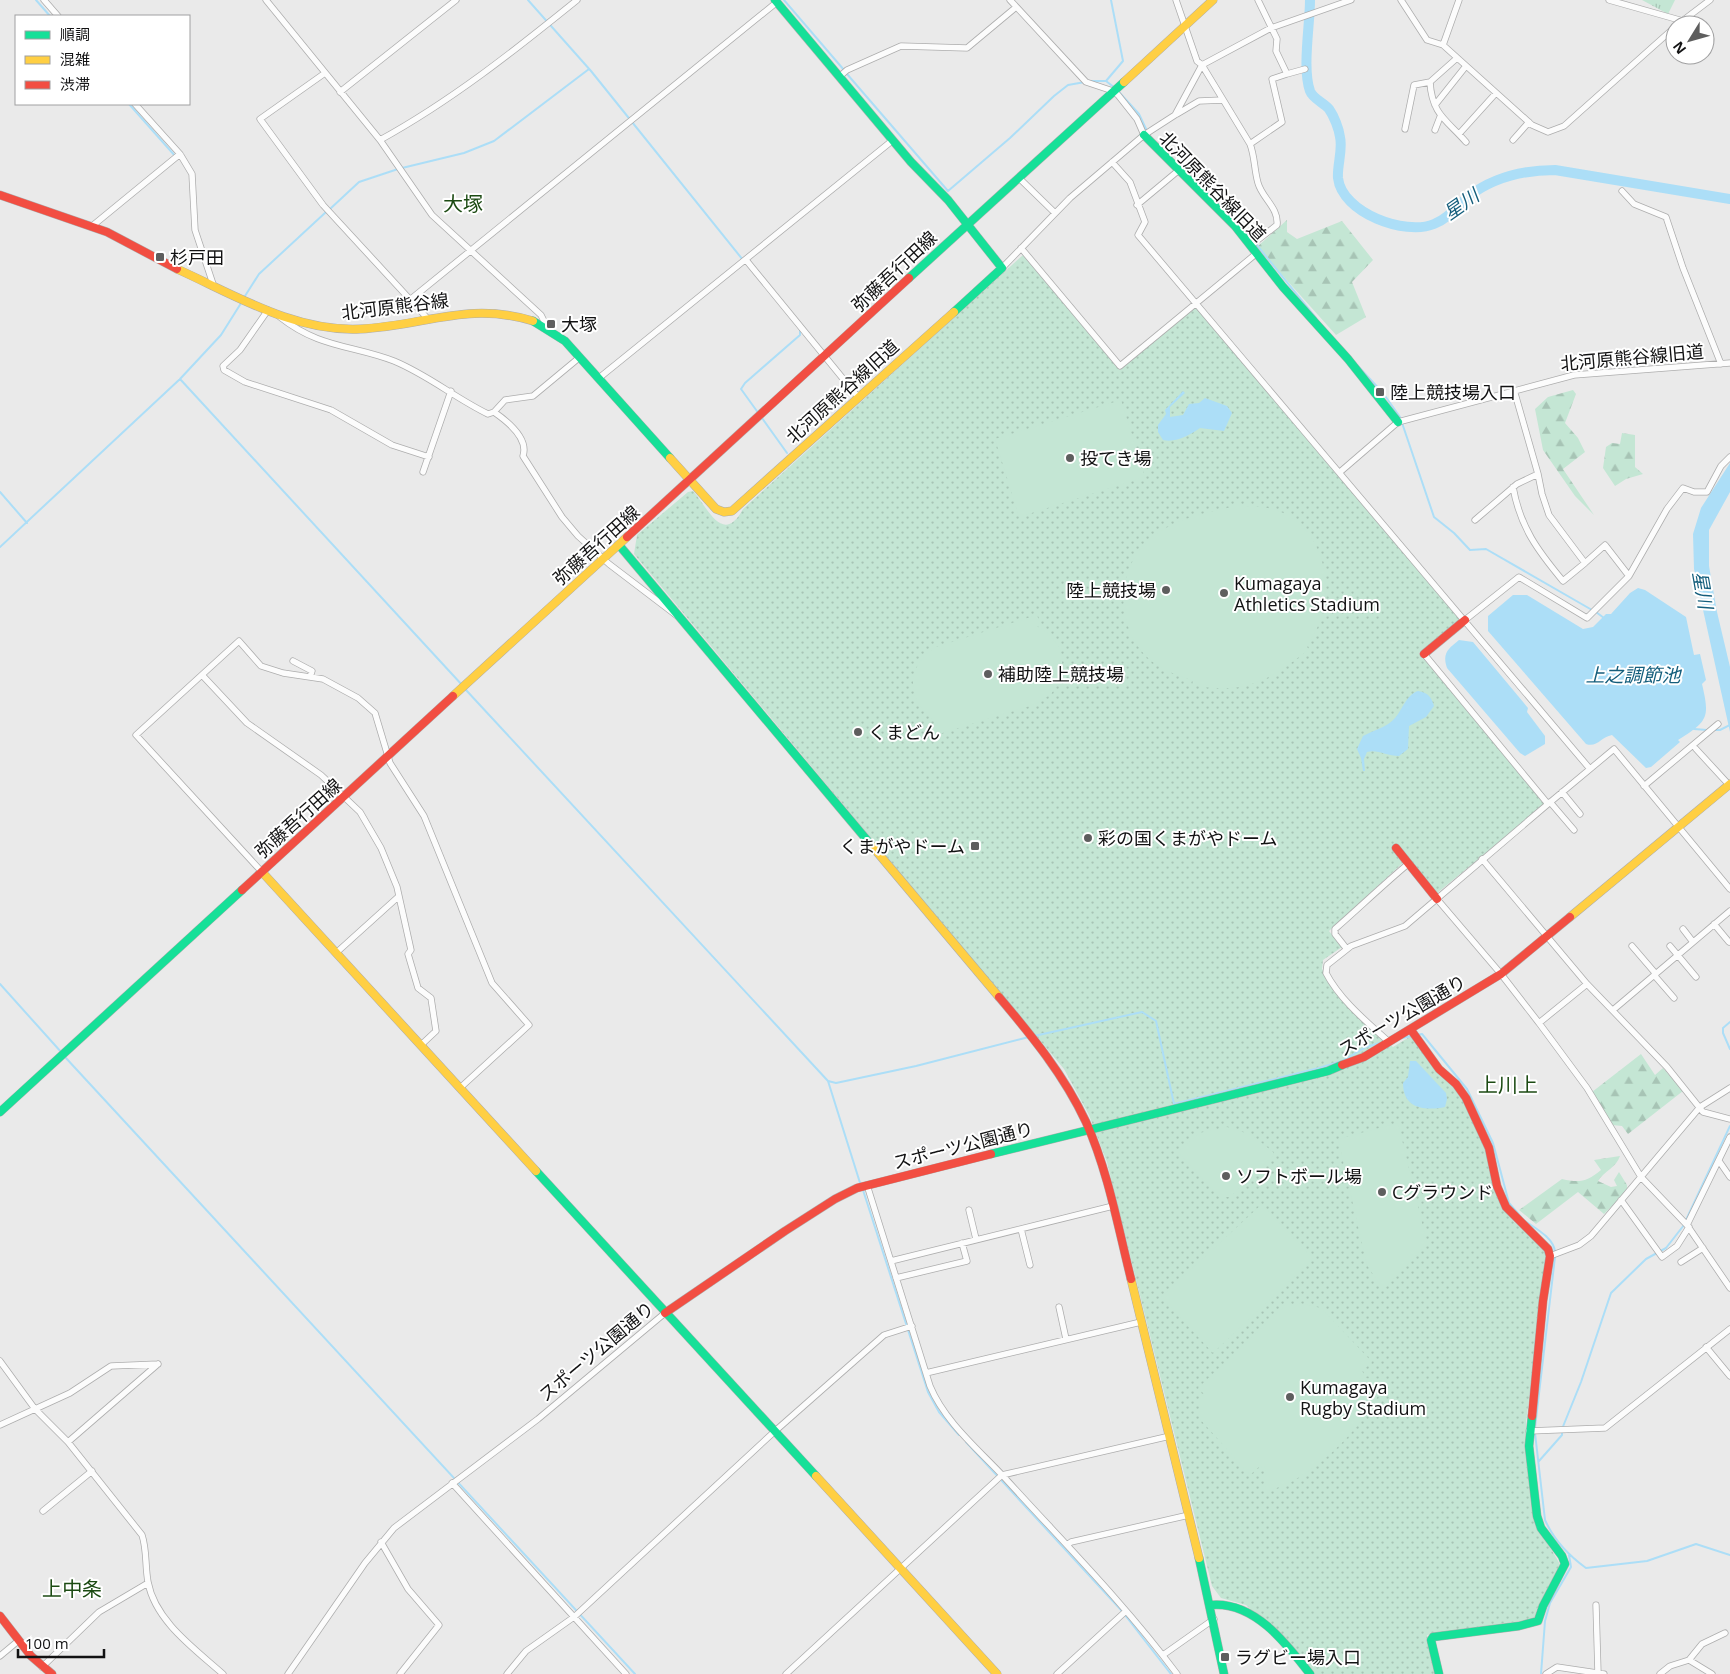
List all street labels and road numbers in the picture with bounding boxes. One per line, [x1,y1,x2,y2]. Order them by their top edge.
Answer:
street label: 北河原熊谷線旧道 [1154,126,1272,246]
street label: 弥藤吾行田線 [846,225,942,317]
street label: 北河原熊谷線 [340,288,450,324]
street label: 北河原熊谷線旧道 [780,334,904,448]
street label: 北河原熊谷線旧道 [1559,339,1705,375]
street label: 弥藤吾行田線 [548,500,644,590]
street label: 弥藤吾行田線 [250,773,346,863]
street label: スポーツ公園通り [1334,969,1470,1061]
street label: スポーツ公園通り [890,1116,1036,1174]
street label: スポーツ公園通り [533,1296,659,1406]

